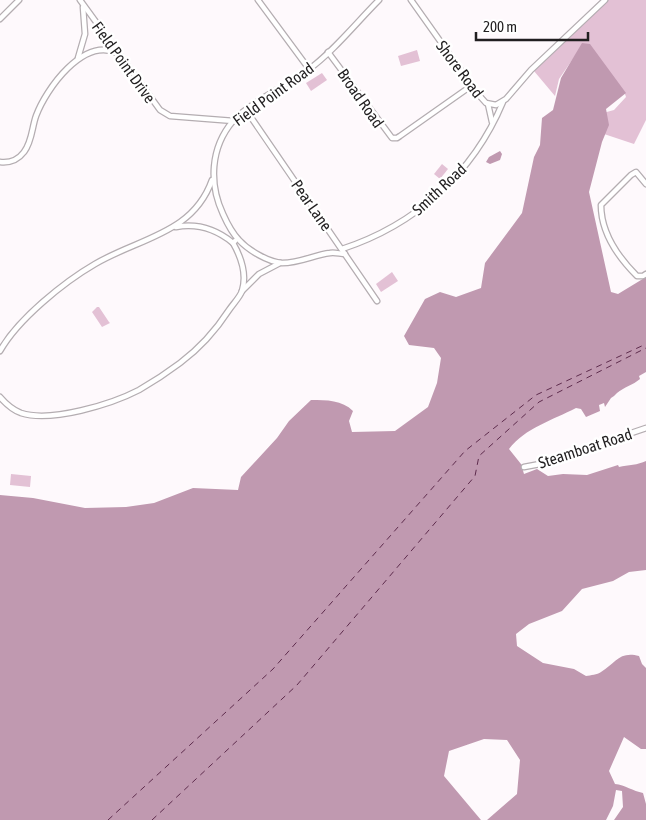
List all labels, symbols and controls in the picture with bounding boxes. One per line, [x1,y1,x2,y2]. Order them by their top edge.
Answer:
scale bar [476,10,588,42]
street label: Field Point Drive [89,18,159,106]
text: 200 m [483,18,517,35]
street label: Shore Road [433,37,487,101]
street label: Field Point Road [229,59,317,129]
street label: Broad Road [334,65,388,131]
street label: Smith Road [408,160,470,218]
street label: Pear Lane [288,176,336,234]
street label: Steamboat Road [536,424,634,472]

